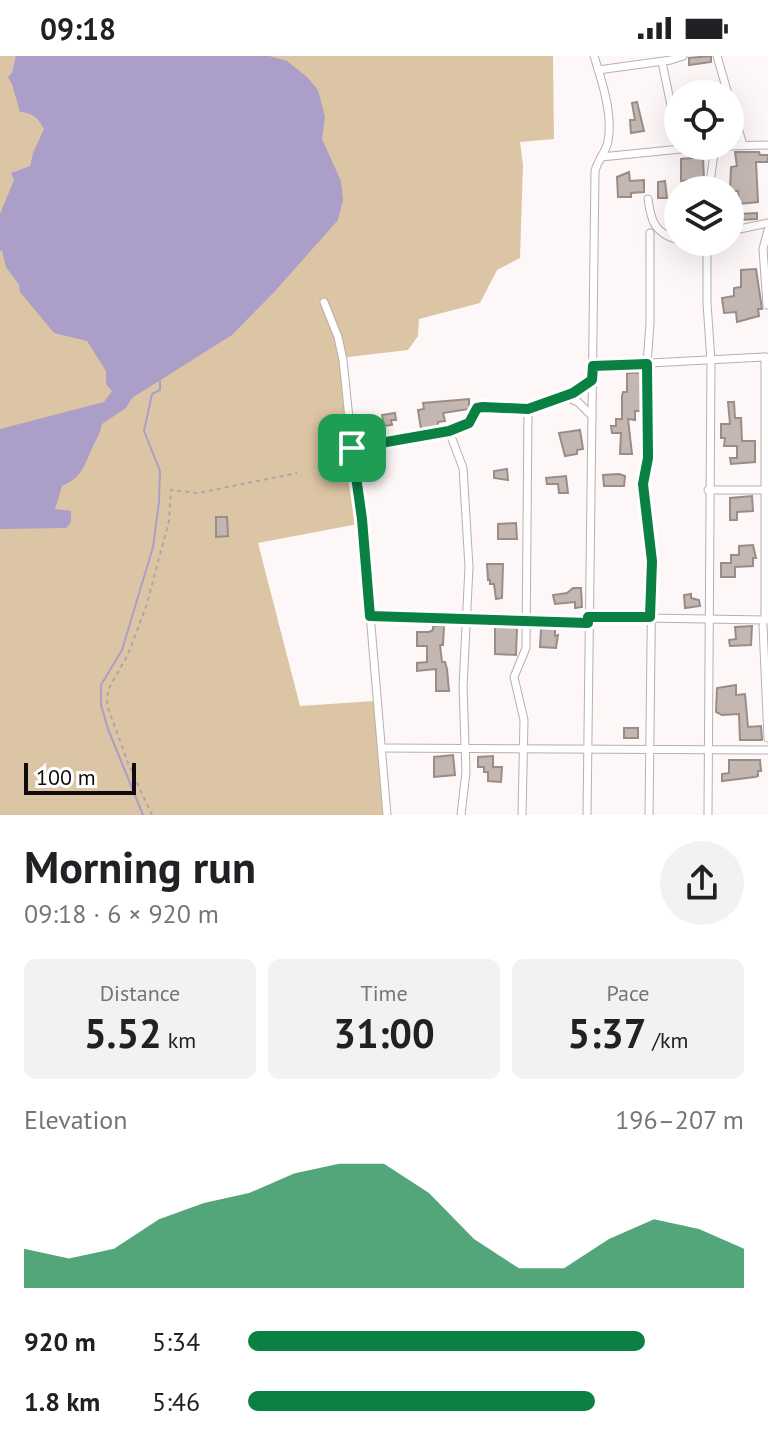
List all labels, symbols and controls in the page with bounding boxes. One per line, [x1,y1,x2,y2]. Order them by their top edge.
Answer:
text: 09:18 [40,9,116,48]
map controls [664,80,744,256]
button: locate [664,80,744,160]
button: layers [664,176,744,256]
pin [318,414,386,482]
icon: arrive [330,426,374,470]
scale bar [24,759,136,795]
text: 100 m [36,763,96,791]
text: Morning run [24,838,256,895]
button: share [660,841,744,925]
text: 09:18 · 6 × 920 m [24,897,219,930]
text: Distance [100,979,180,1007]
text: Time [360,979,408,1007]
text: Pace [606,979,650,1007]
text: 5.52 [84,1007,162,1059]
text: 31:00 [333,1007,435,1059]
text: 5:37 [568,1007,646,1059]
text: km [162,1026,196,1054]
text: /km [646,1026,688,1054]
text: Elevation [24,1103,128,1136]
text: 196–207 m [615,1103,744,1136]
text: 920 m [24,1325,96,1358]
text: 5:34 [152,1325,200,1358]
text: 1.8 km [24,1385,100,1418]
text: 5:46 [152,1385,200,1418]

